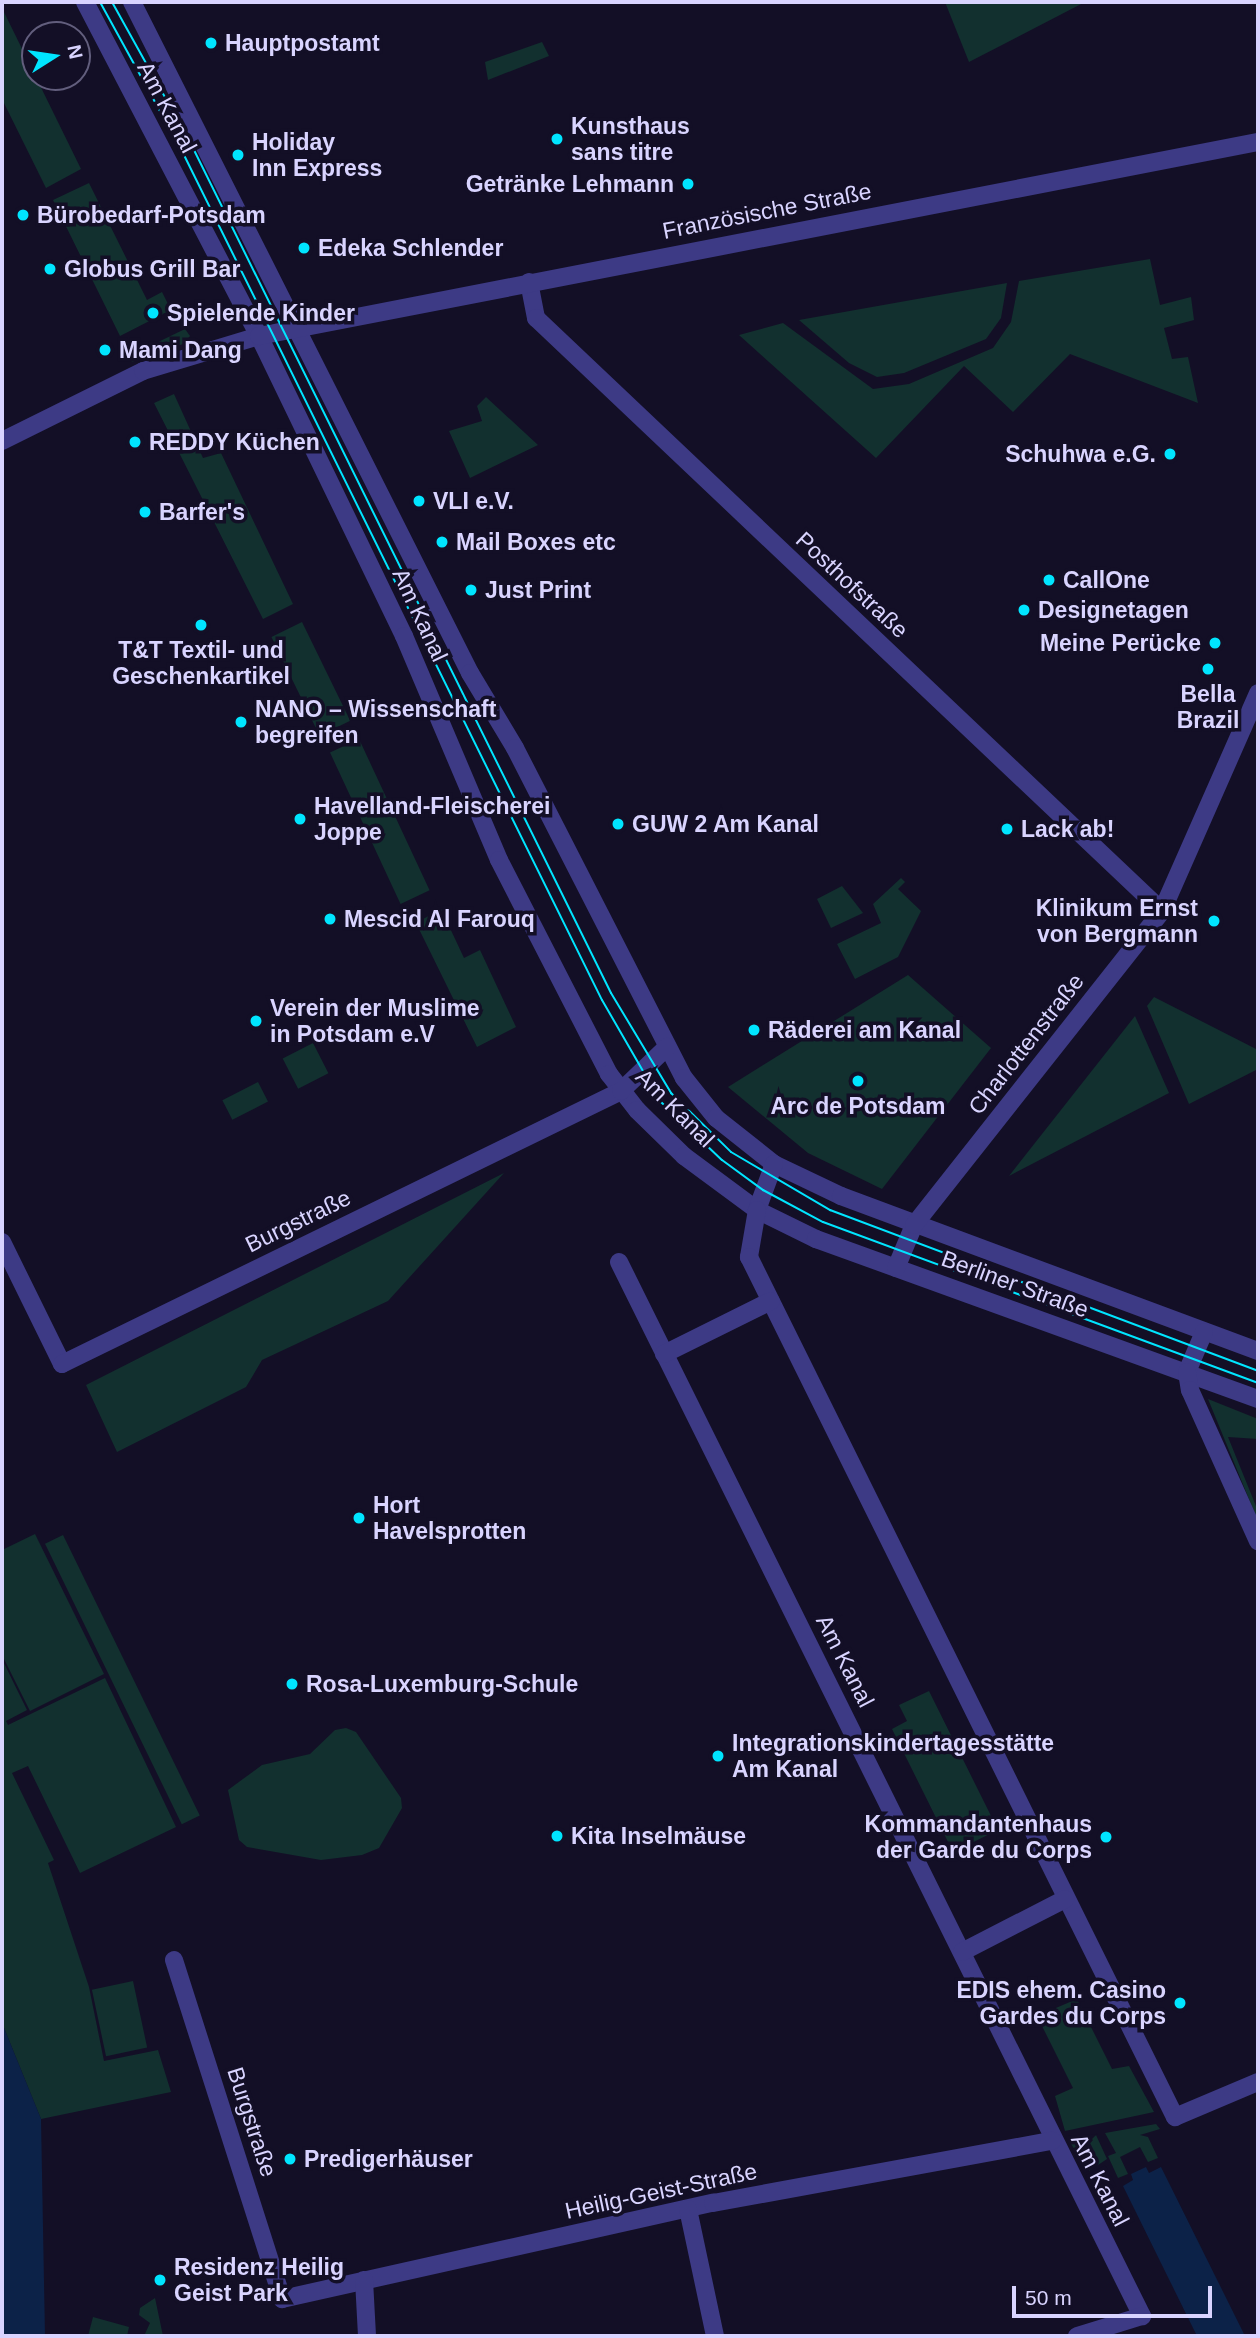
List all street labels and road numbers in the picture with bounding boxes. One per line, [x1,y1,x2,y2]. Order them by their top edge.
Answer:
street label: Am Kanal [131,56,203,158]
street label: Französische Straße [660,177,874,245]
street label: Posthofstraße [790,526,914,644]
street label: Am Kanal [386,564,454,666]
street label: Charlottenstraße [962,968,1090,1120]
street label: Am Kanal [630,1063,720,1153]
street label: Burgstraße [241,1184,355,1258]
street label: Berliner Straße [938,1245,1092,1323]
street label: Am Kanal [810,1610,880,1712]
street label: Burgstraße [221,2064,283,2180]
street label: Am Kanal [1065,2129,1135,2231]
street label: Heilig-Geist-Straße [562,2157,760,2225]

